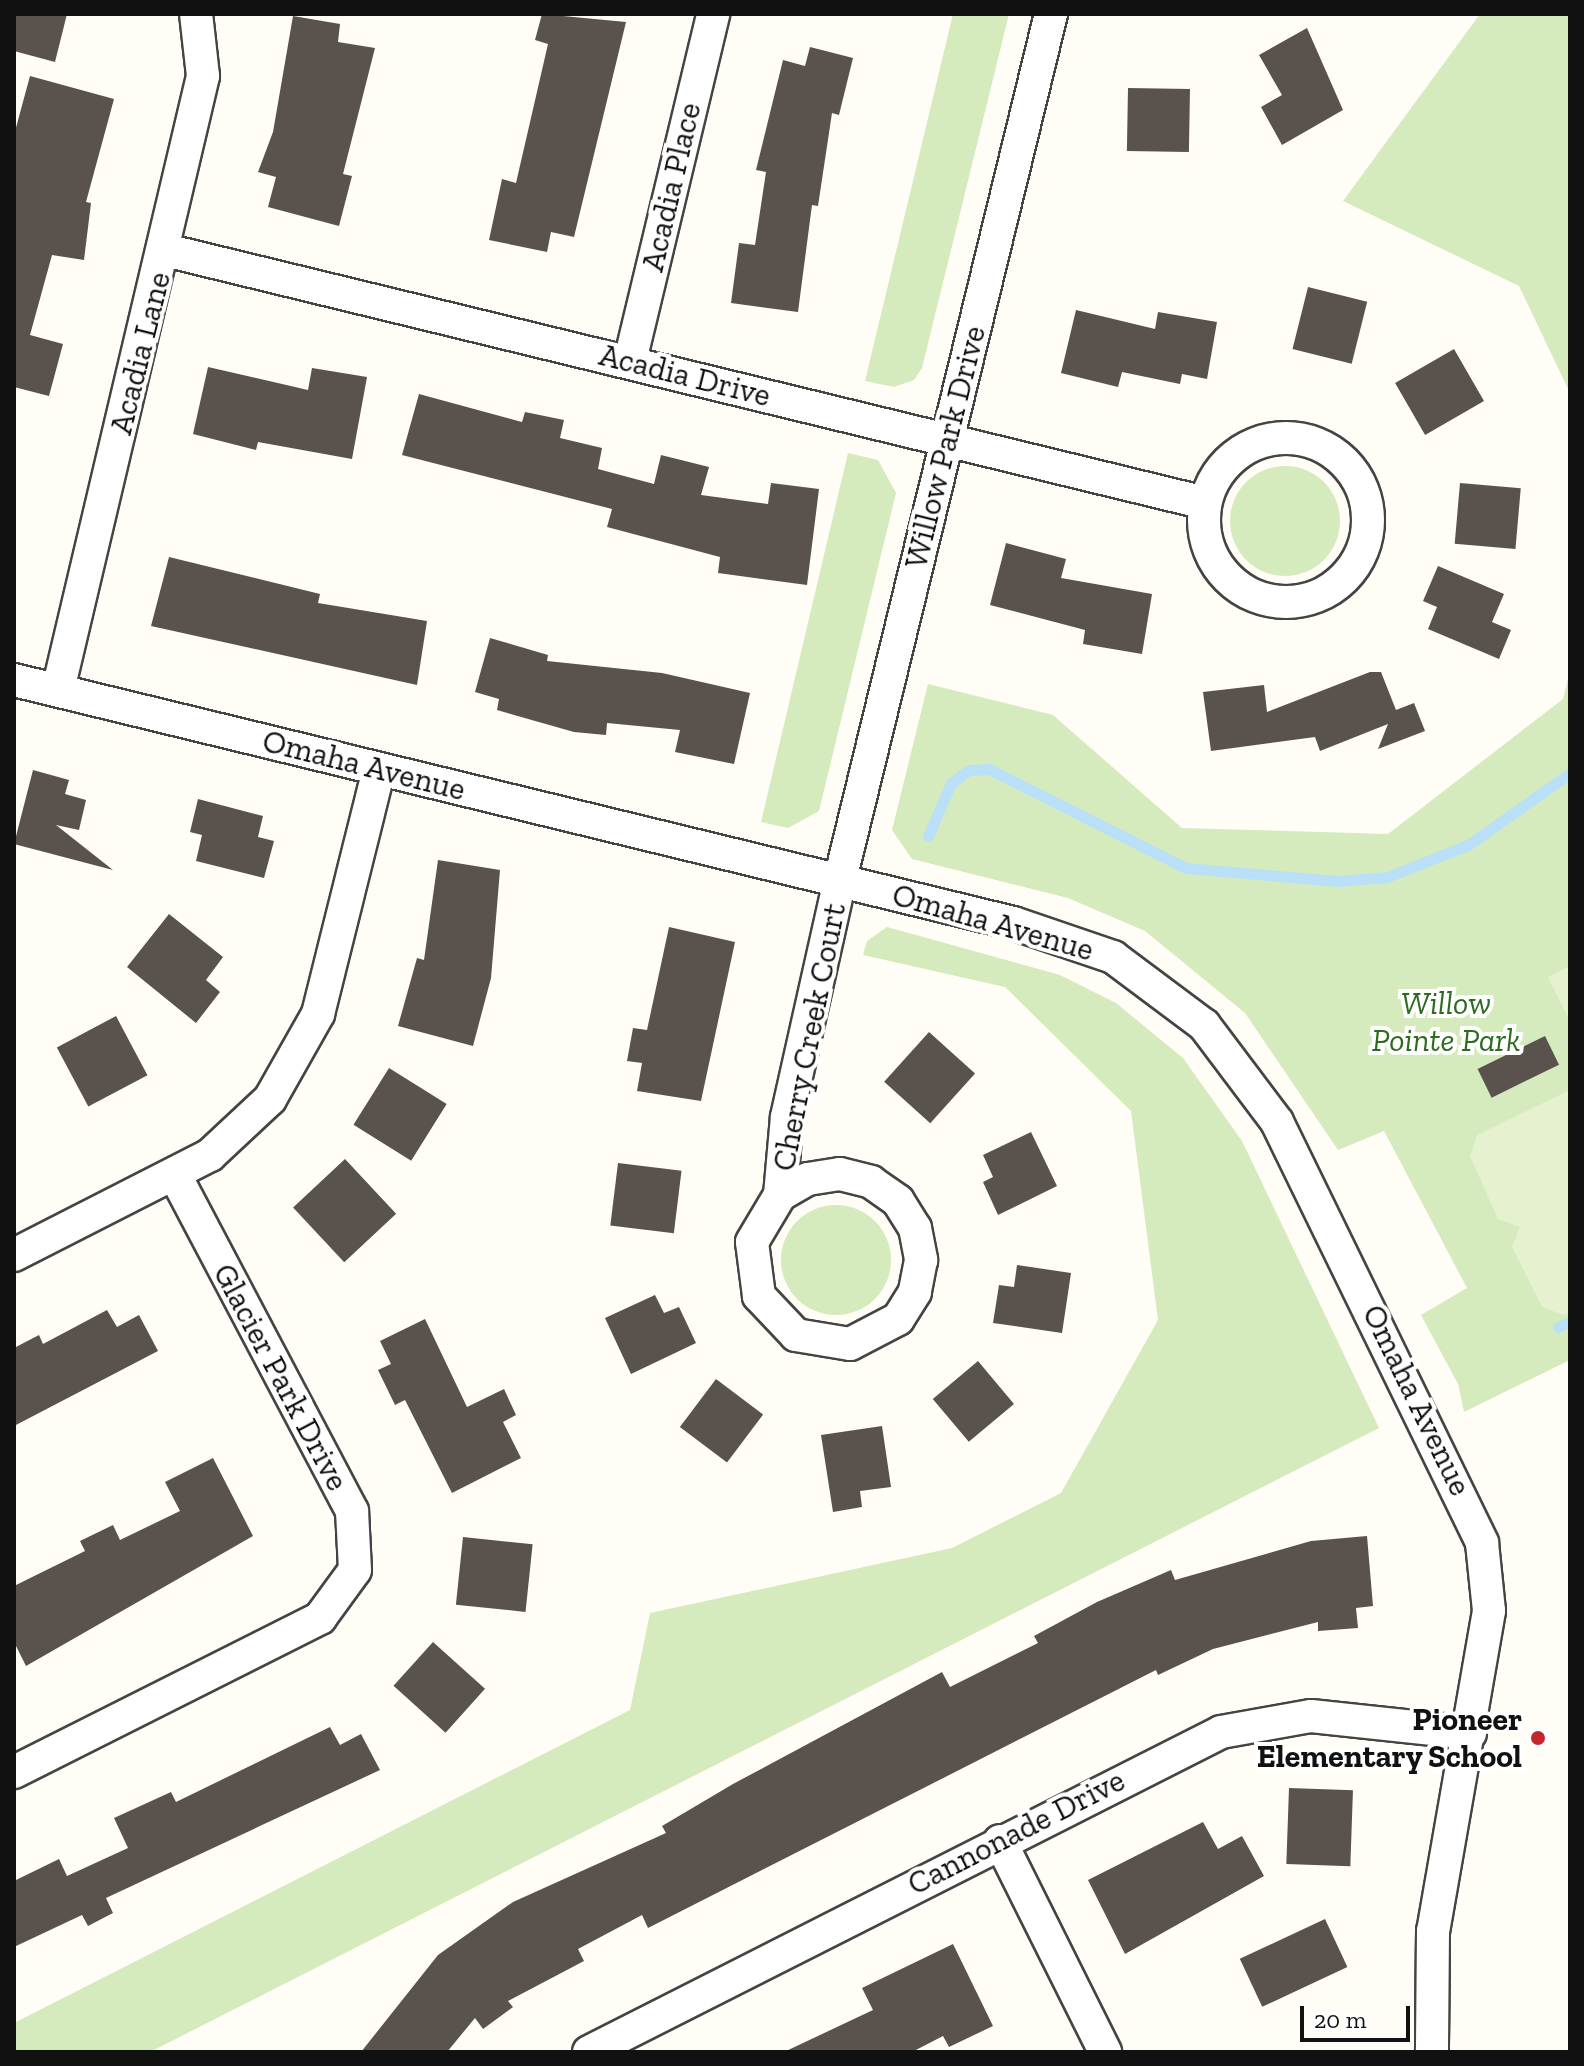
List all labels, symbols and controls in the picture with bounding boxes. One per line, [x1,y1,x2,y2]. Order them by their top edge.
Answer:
street label: Acadia Place [633,99,709,275]
street label: Acadia Lane [101,268,179,438]
street label: Willow Park Drive [896,321,994,573]
street label: Acadia Drive [595,335,775,415]
street label: Omaha Avenue [258,721,470,809]
street label: Omaha Avenue [888,875,1098,969]
street label: Cherry Creek Court [764,900,854,1174]
park label: Willow Pointe Park [1372,985,1520,1060]
street label: Glacier Park Drive [205,1257,357,1497]
street label: Omaha Avenue [1354,1298,1480,1502]
place label: Pioneer Elementary School [1256,1701,1522,1776]
marker: Pioneer Elementary School [1529,1729,1547,1747]
street label: Cannonade Drive [901,1761,1131,1903]
scale bar [1304,1990,1414,2040]
text: 20 m [1314,2005,1366,2034]

